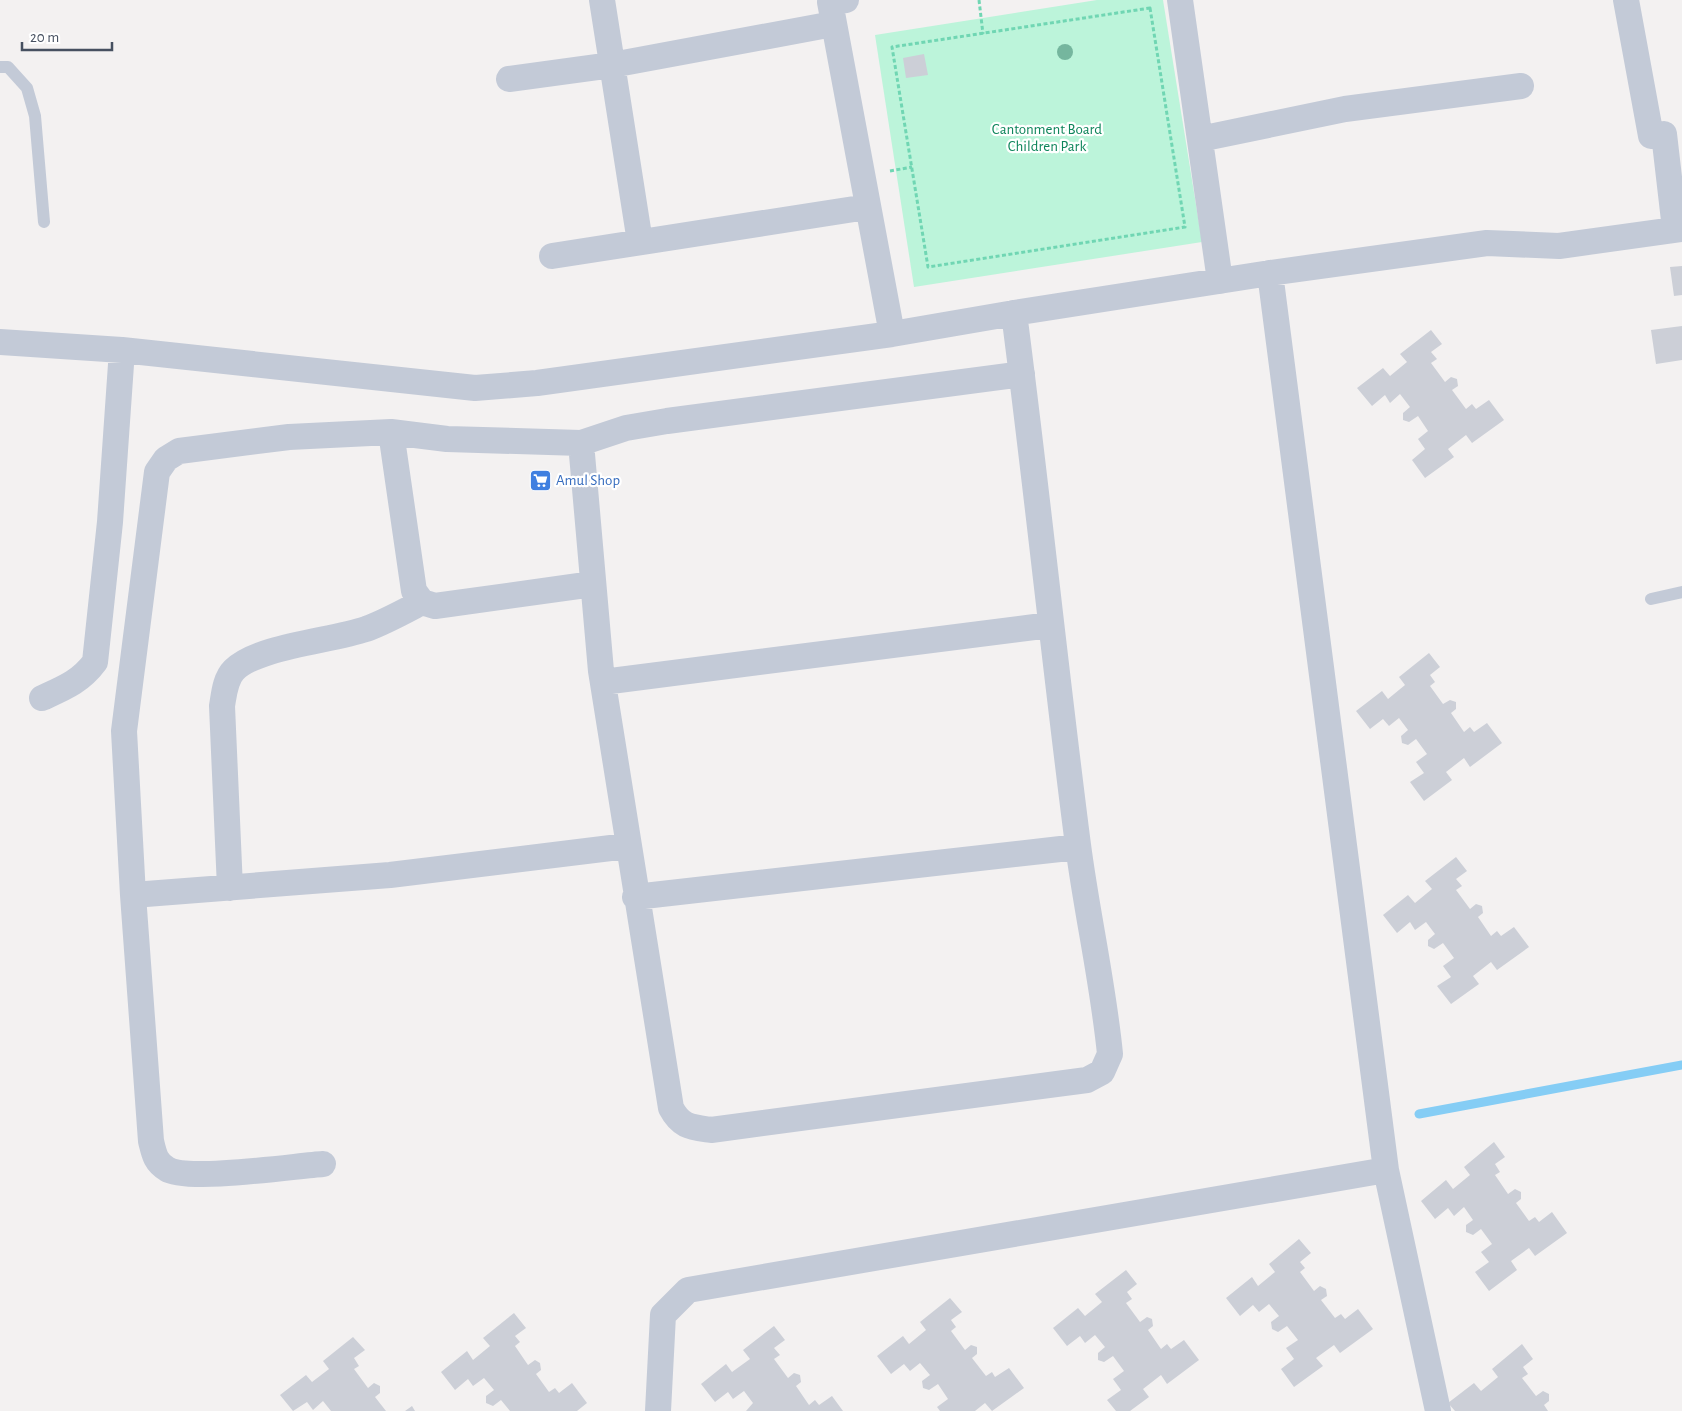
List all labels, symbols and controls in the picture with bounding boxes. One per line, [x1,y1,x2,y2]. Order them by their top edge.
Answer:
scale bar [22,20,112,52]
text: 20 m [30,30,59,45]
park label: Cantonment Board Children Park [992,122,1102,154]
supermarket icon: Amul Shop [528,468,552,492]
place label: Amul Shop [556,473,620,488]

